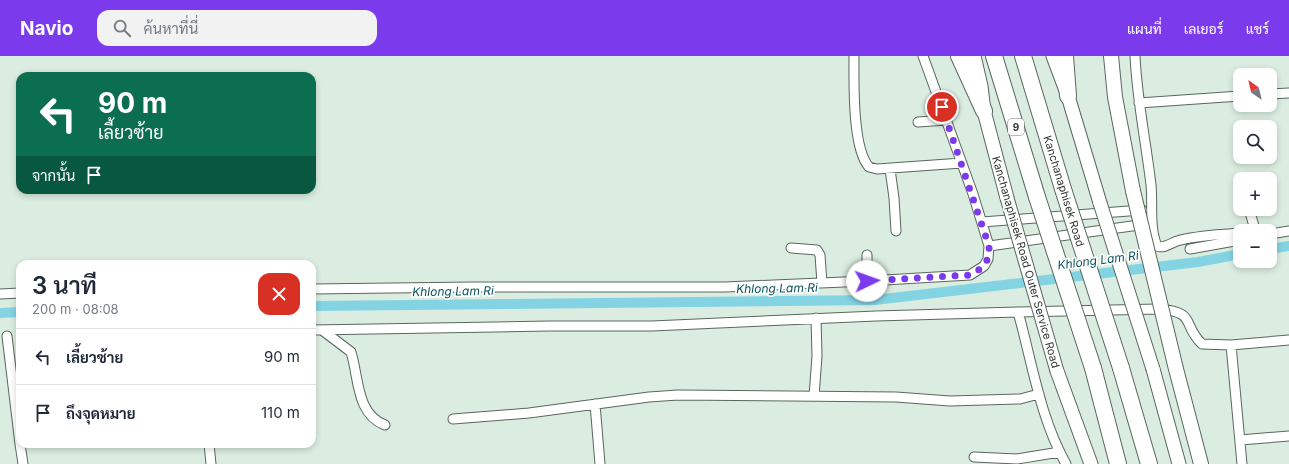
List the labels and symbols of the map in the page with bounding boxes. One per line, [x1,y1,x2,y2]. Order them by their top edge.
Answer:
north arrow [1233,68,1277,112]
pin [925,90,959,124]
road number: 9 [1008,119,1024,135]
street label: Kanchanaphisek Road [1040,134,1088,248]
street label: Kanchanaphisek Road Outer Service Road [989,155,1063,369]
water label: Khlong Lam Ri [1057,247,1141,272]
position arrow [846,260,888,302]
water label: Khlong Lam Ri [736,280,819,296]
water label: Khlong Lam Ri [412,283,495,299]

